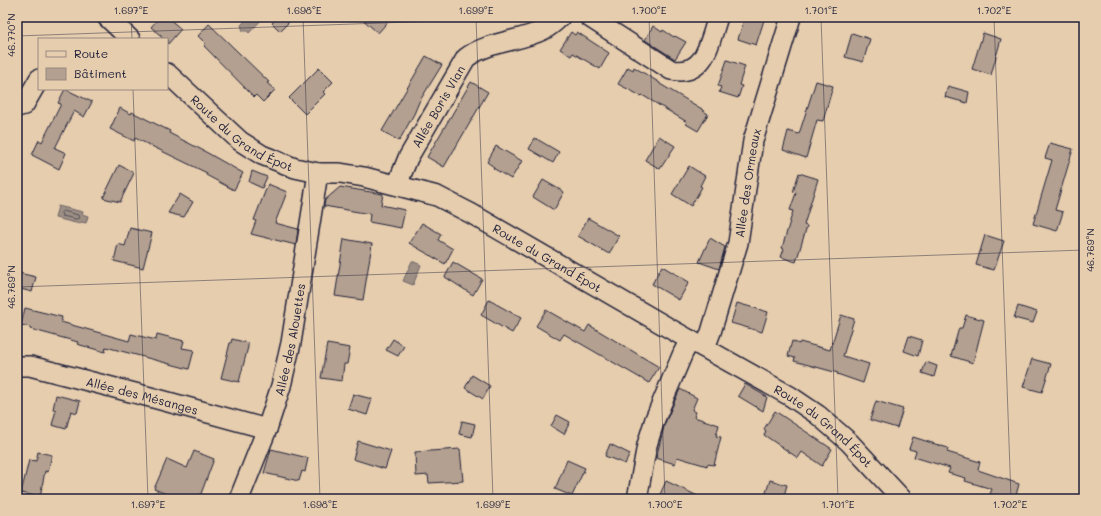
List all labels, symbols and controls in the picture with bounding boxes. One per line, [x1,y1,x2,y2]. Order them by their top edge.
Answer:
text: 1.697°E [114,3,149,17]
text: 1.698°E [286,3,322,17]
text: 1.699°E [459,3,494,17]
text: 1.700°E [632,3,667,17]
text: 1.701°E [804,3,838,17]
text: 1.702°E [977,3,1011,17]
text: 46.770°N [4,13,18,57]
legend [38,38,168,90]
text: Route [74,45,108,61]
street label: Allée Boris Vian [408,62,468,150]
text: Bâtiment [74,65,127,81]
street label: Route du Grand Épot [187,91,295,174]
street label: Allée des Ormeaux [731,126,764,239]
street label: Route du Grand Épot [490,220,605,295]
text: 46.769°N [1083,228,1097,272]
text: 46.769°N [4,265,18,309]
street label: Allée des Alouettes [270,282,308,398]
street label: Allée des Mésanges [85,373,200,418]
street label: Route du Grand Épot [771,381,876,470]
text: 1.697°E [131,497,166,511]
text: 1.698°E [302,497,338,511]
text: 1.699°E [476,497,511,511]
text: 1.700°E [648,497,683,511]
text: 1.701°E [821,497,855,511]
text: 1.702°E [993,497,1027,511]

